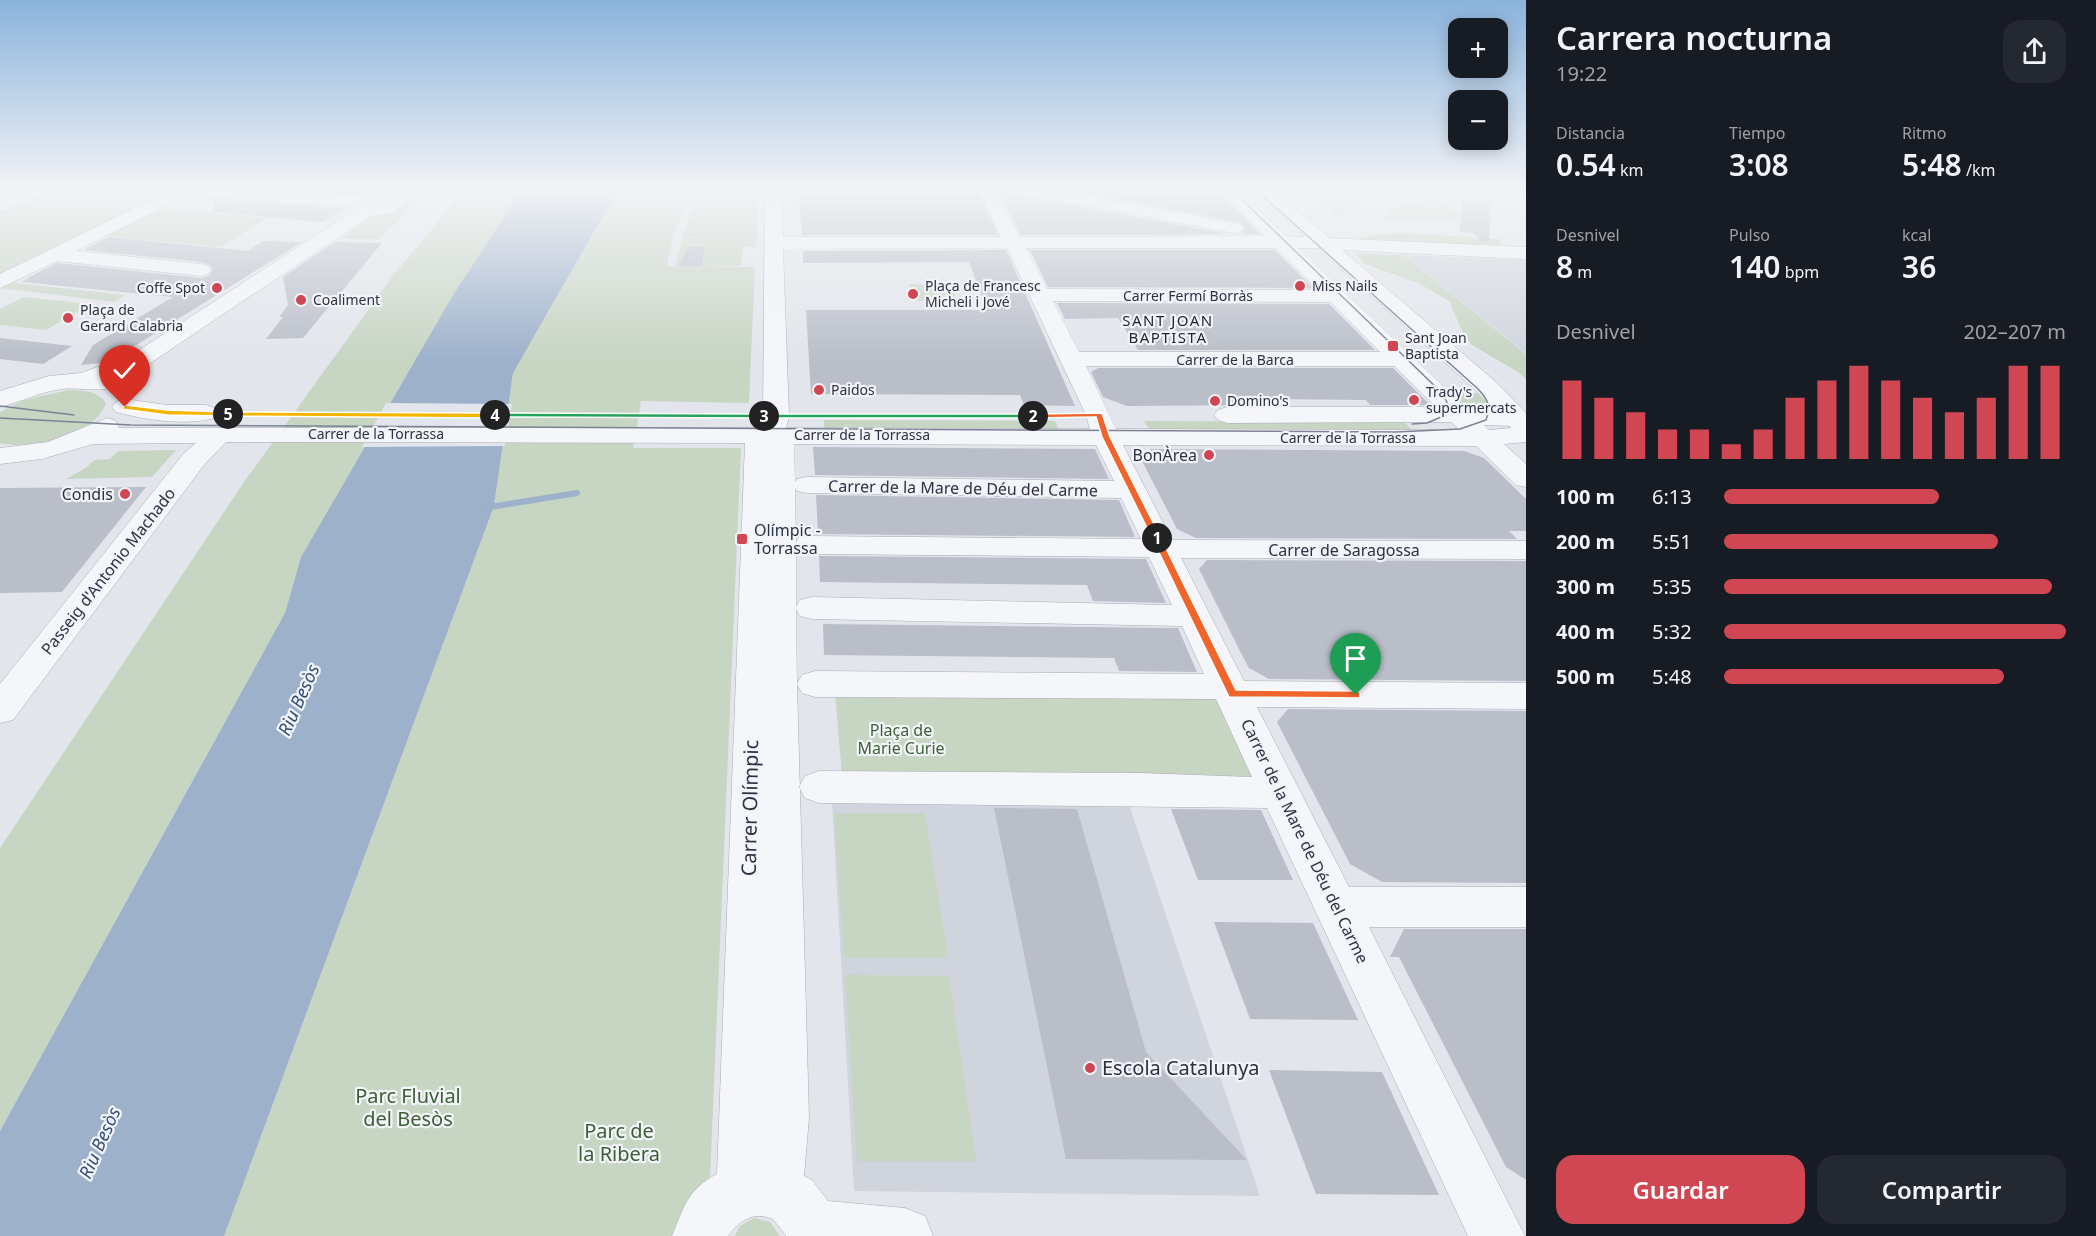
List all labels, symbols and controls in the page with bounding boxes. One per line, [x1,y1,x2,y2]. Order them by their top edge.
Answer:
text: Carrera nocturna [1556,15,1832,60]
map controls [1448,18,1508,150]
button: + [1448,18,1508,78]
button: share [2003,20,2066,83]
text: 19:22 [1556,60,1607,87]
button: − [1448,90,1508,150]
text: Distancia [1556,122,1625,144]
text: Tiempo [1729,122,1786,144]
text: Ritmo [1902,122,1947,144]
text: 0.54 [1556,144,1616,185]
text: 3:08 [1729,144,1789,185]
text: 5:48 [1902,144,1962,185]
text: km [1616,159,1643,181]
text: /km [1962,159,1995,181]
text: Desnivel [1556,224,1620,246]
text: Pulso [1729,224,1770,246]
text: kcal [1902,224,1931,246]
text: 8 [1556,246,1573,287]
text: 140 [1729,246,1780,287]
text: 36 [1902,246,1936,287]
text: m [1573,261,1592,283]
text: bpm [1780,261,1819,283]
place label: Plaça de Francesc Micheli i Jové [925,276,1041,311]
place label: Miss Nails [1312,276,1378,295]
place label: Coffe Spot [137,278,205,297]
marker: Miss Nails [1293,279,1307,293]
marker: Coffe Spot [210,281,224,295]
street label: Carrer Fermí Borràs [1123,286,1253,305]
marker: Plaça de Francesc Micheli i Jové [906,287,920,301]
place label: Coaliment [313,290,380,309]
marker: Coaliment [294,293,308,307]
place label: Plaça de Gerard Calabria [80,300,183,335]
district label: SANT JOAN BAPTISTA [1122,310,1214,347]
marker: Plaça de Gerard Calabria [61,311,75,325]
text: Desnivel [1556,318,1636,345]
text: 202–207 m [1963,318,2066,345]
place label: Sant Joan Baptista [1405,328,1467,363]
marker: Sant Joan Baptista [1386,339,1400,353]
pin [99,345,150,407]
street label: Carrer de la Barca [1176,350,1294,369]
icon: check [108,354,141,387]
place label: Paidos [831,380,875,399]
place label: Trady's supermercats [1426,382,1517,417]
marker: Paidos [812,383,826,397]
place label: Domino's [1227,391,1289,410]
marker: Trady's supermercats [1407,393,1421,407]
marker: Domino's [1208,394,1222,408]
pin: 5 [213,399,243,429]
pin: 4 [480,400,510,430]
pin: 3 [749,401,779,431]
pin: 2 [1018,401,1048,431]
text: 5 [223,403,233,425]
text: 4 [490,404,500,426]
text: 3 [759,405,769,427]
text: 2 [1028,405,1038,427]
street label: Carrer de la Torrassa [308,424,444,443]
street label: Carrer de la Torrassa [794,425,930,444]
street label: Carrer de la Torrassa [1280,428,1416,447]
place label: BonÀrea [1133,444,1197,466]
marker: BonÀrea [1202,448,1216,462]
street label: Carrer de la Mare de Déu del Carme [828,475,1098,501]
street label: Passeig d'Antonio Machado [36,483,180,659]
place label: Condis [62,483,113,505]
text: 100 m [1556,483,1615,510]
text: 6:13 [1652,483,1692,510]
marker: Condis [118,487,132,501]
place label: Olímpic - Torrassa [754,519,821,559]
pin: 1 [1142,523,1172,553]
text: 1 [1152,527,1162,549]
text: 200 m [1556,528,1615,555]
text: 5:51 [1652,528,1692,555]
marker: Olímpic - Torrassa [735,532,749,546]
street label: Carrer de Saragossa [1268,539,1420,561]
text: 300 m [1556,573,1615,600]
text: 5:35 [1652,573,1692,600]
text: 400 m [1556,618,1615,645]
text: 5:32 [1652,618,1692,645]
pin [1330,633,1381,695]
icon: arrive [1339,642,1372,675]
water label: Riu Besòs [272,660,324,739]
text: 500 m [1556,663,1615,690]
text: 5:48 [1652,663,1692,690]
street label: Carrer de la Mare de Déu del Carme [1236,715,1374,967]
park label: Plaça de Marie Curie [857,719,945,759]
street label: Carrer Olímpic [735,740,764,876]
place label: Escola Catalunya [1102,1054,1260,1081]
marker: Escola Catalunya [1083,1061,1097,1075]
park label: Parc Fluvial del Besòs [355,1082,461,1132]
water label: Riu Besòs [73,1103,125,1182]
park label: Parc de la Ribera [578,1117,660,1167]
button: Guardar [1556,1155,1805,1224]
button: Compartir [1817,1155,2066,1224]

